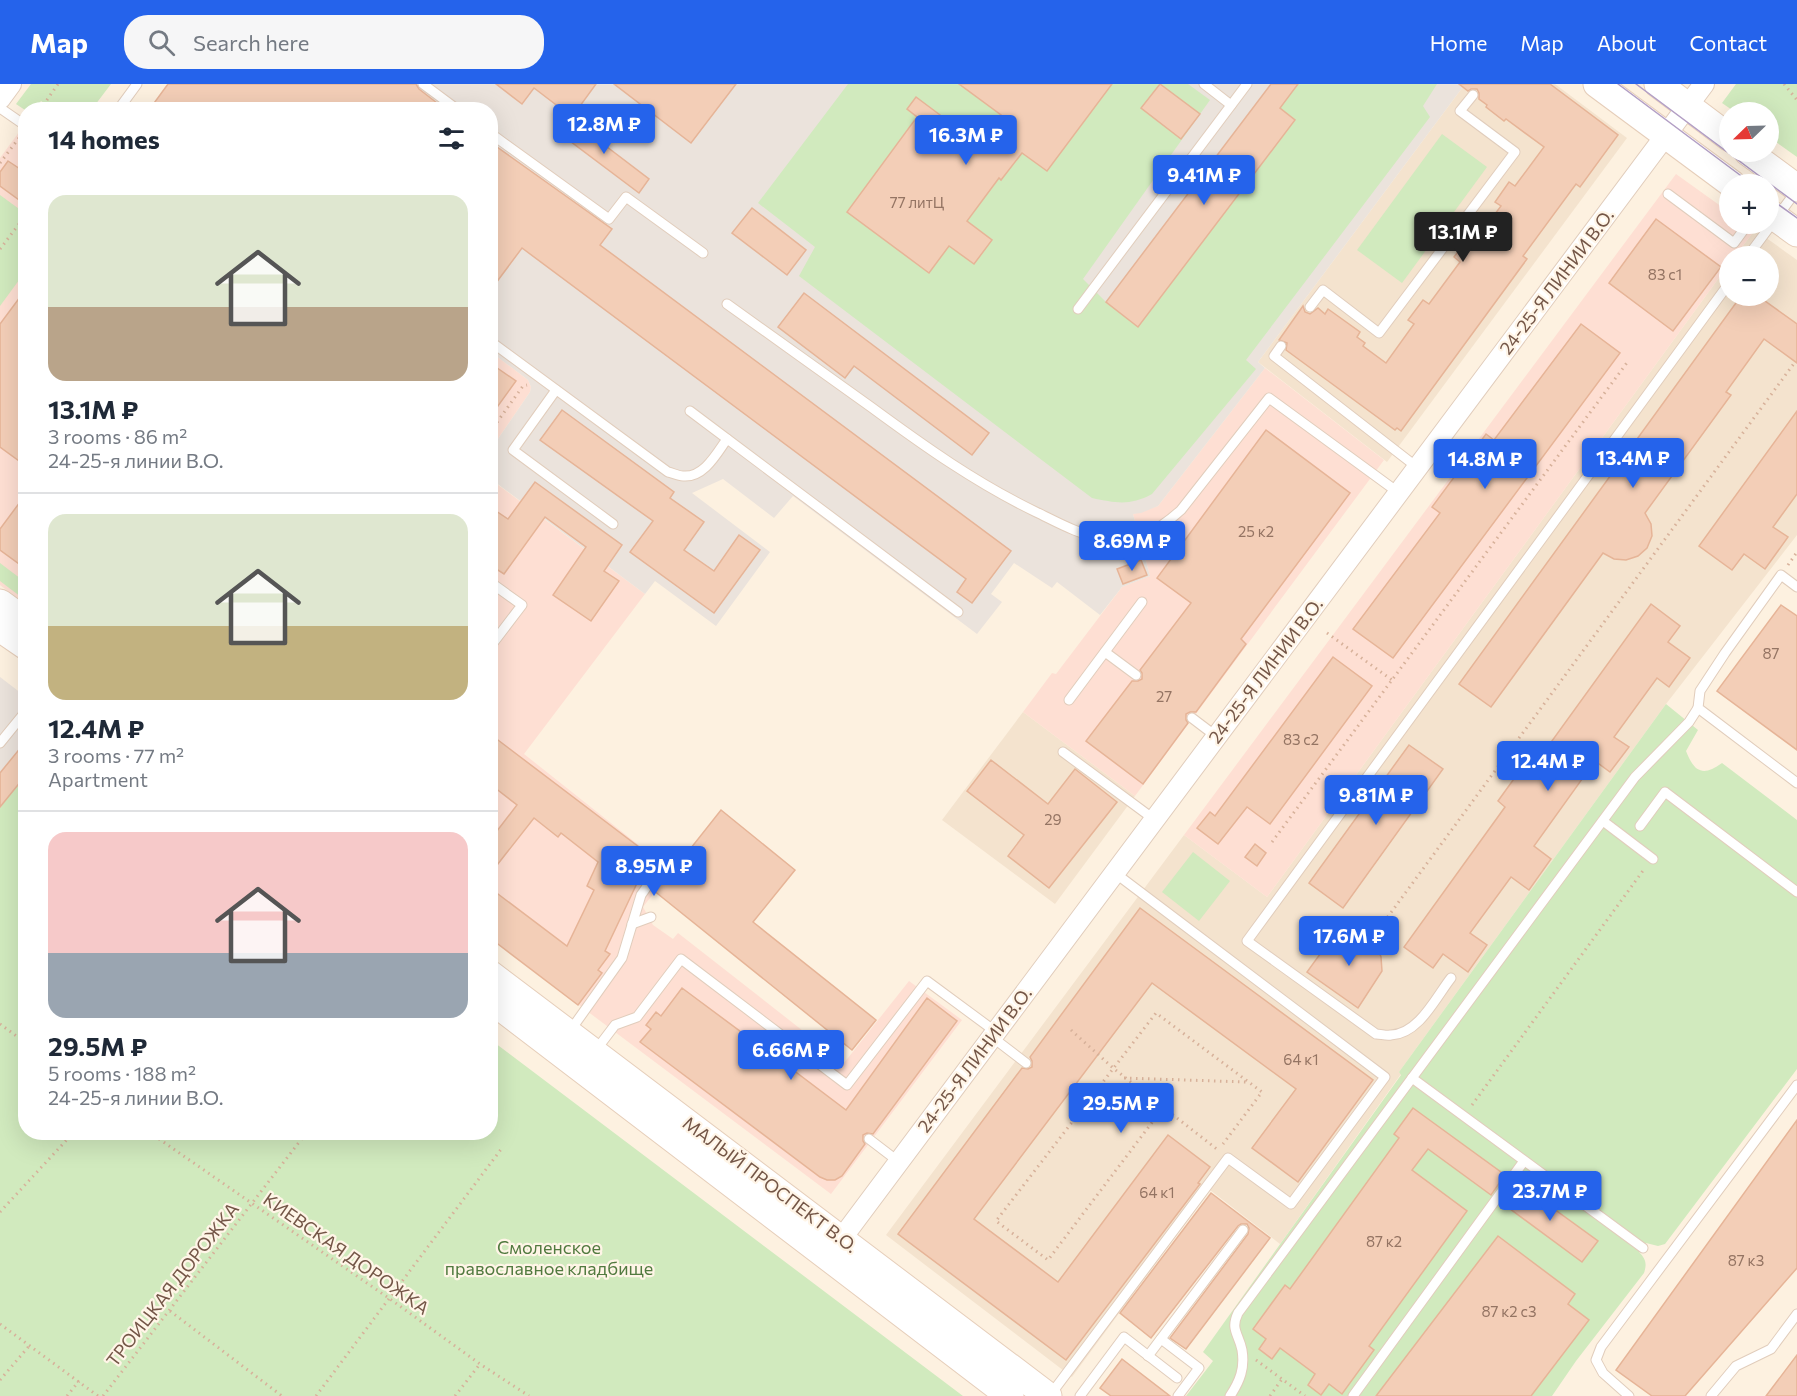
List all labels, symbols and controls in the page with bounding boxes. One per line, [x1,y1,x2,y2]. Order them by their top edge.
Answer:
search box [124,15,544,69]
text: Map [30,25,88,59]
icon: search [145,26,178,59]
text: Search here [193,29,309,56]
text: Home [1430,30,1487,55]
text: Map [1520,30,1564,55]
text: About [1597,30,1656,55]
text: Contact [1689,30,1767,55]
north arrow [1719,102,1779,162]
map controls [1719,102,1779,306]
pin: 12.8M ₽ [549,104,659,155]
text: 12.8M ₽ [567,111,641,135]
pin: 16.3M ₽ [911,115,1021,166]
icon: filters [435,122,468,155]
text: 16.3M ₽ [929,122,1003,146]
text: 14 homes [48,123,160,154]
pin: 9.41M ₽ [1149,155,1259,206]
text: 9.41M ₽ [1167,162,1241,186]
button: + [1719,174,1779,234]
house number: 77 литЦ [890,193,945,211]
street label: 24-25-Я ЛИНИИ В.О. [1494,204,1618,359]
pin: 13.1M ₽ [1408,212,1518,263]
text: 13.1M ₽ [1428,219,1498,243]
icon: home [204,234,312,342]
button: − [1719,246,1779,306]
house number: 83 с1 [1648,265,1682,283]
text: 13.1M ₽ [48,393,138,424]
text: 3 rooms · 86 m² [48,424,187,448]
pin: 13.4M ₽ [1578,438,1688,489]
pin: 14.8M ₽ [1430,439,1540,490]
text: 13.4M ₽ [1596,445,1670,469]
text: 14.8M ₽ [1448,446,1522,470]
text: 24-25-я линии В.О. [48,448,223,472]
pin: 8.69M ₽ [1077,521,1187,572]
house number: 25 к2 [1238,522,1274,540]
text: 8.69M ₽ [1093,528,1171,552]
icon: home [204,553,312,661]
street label: 24-25-Я ЛИНИИ В.О. [1203,593,1327,748]
house number: 87 [1763,644,1780,662]
house number: 27 [1156,687,1172,705]
text: 12.4M ₽ [48,712,144,743]
house number: 83 с2 [1283,730,1319,748]
pin: 12.4M ₽ [1493,741,1603,792]
text: 3 rooms · 77 m² [48,743,184,767]
text: 12.4M ₽ [1511,748,1585,772]
text: Apartment [48,767,148,791]
pin: 9.81M ₽ [1321,775,1431,826]
text: 9.81M ₽ [1339,782,1413,806]
house number: 29 [1044,810,1062,828]
pin: 8.95M ₽ [599,846,709,897]
text: 8.95M ₽ [615,853,693,877]
icon: home [204,871,312,979]
pin: 17.6M ₽ [1294,916,1404,967]
text: 17.6M ₽ [1313,923,1385,947]
street label: 24-25-Я ЛИНИИ В.О. [912,982,1036,1137]
text: 29.5M ₽ [48,1030,148,1061]
pin: 6.66M ₽ [736,1030,846,1081]
text: 6.66M ₽ [752,1037,830,1061]
house number: 64 к1 [1283,1050,1319,1068]
text: 5 rooms · 188 m² [48,1061,196,1085]
pin: 29.5M ₽ [1066,1083,1176,1134]
text: 24-25-я линии В.О. [48,1085,223,1109]
text: 29.5M ₽ [1083,1090,1159,1114]
street label: МАЛЫЙ ПРОСПЕКТ В.О. [679,1111,862,1257]
pin: 23.7M ₽ [1495,1171,1605,1222]
text: 23.7M ₽ [1512,1178,1588,1202]
house number: 64 к1 [1139,1183,1175,1201]
street label: КИЕВСКАЯ ДОРОЖКА [259,1188,434,1319]
street label: ТРОИЦКАЯ ДОРОЖКА [101,1198,243,1371]
house number: 87 к2 [1366,1232,1402,1250]
park label: Смоленское православное кладбище [445,1236,653,1279]
house number: 87 к3 [1728,1251,1764,1269]
house number: 87 к2 с3 [1481,1302,1537,1320]

